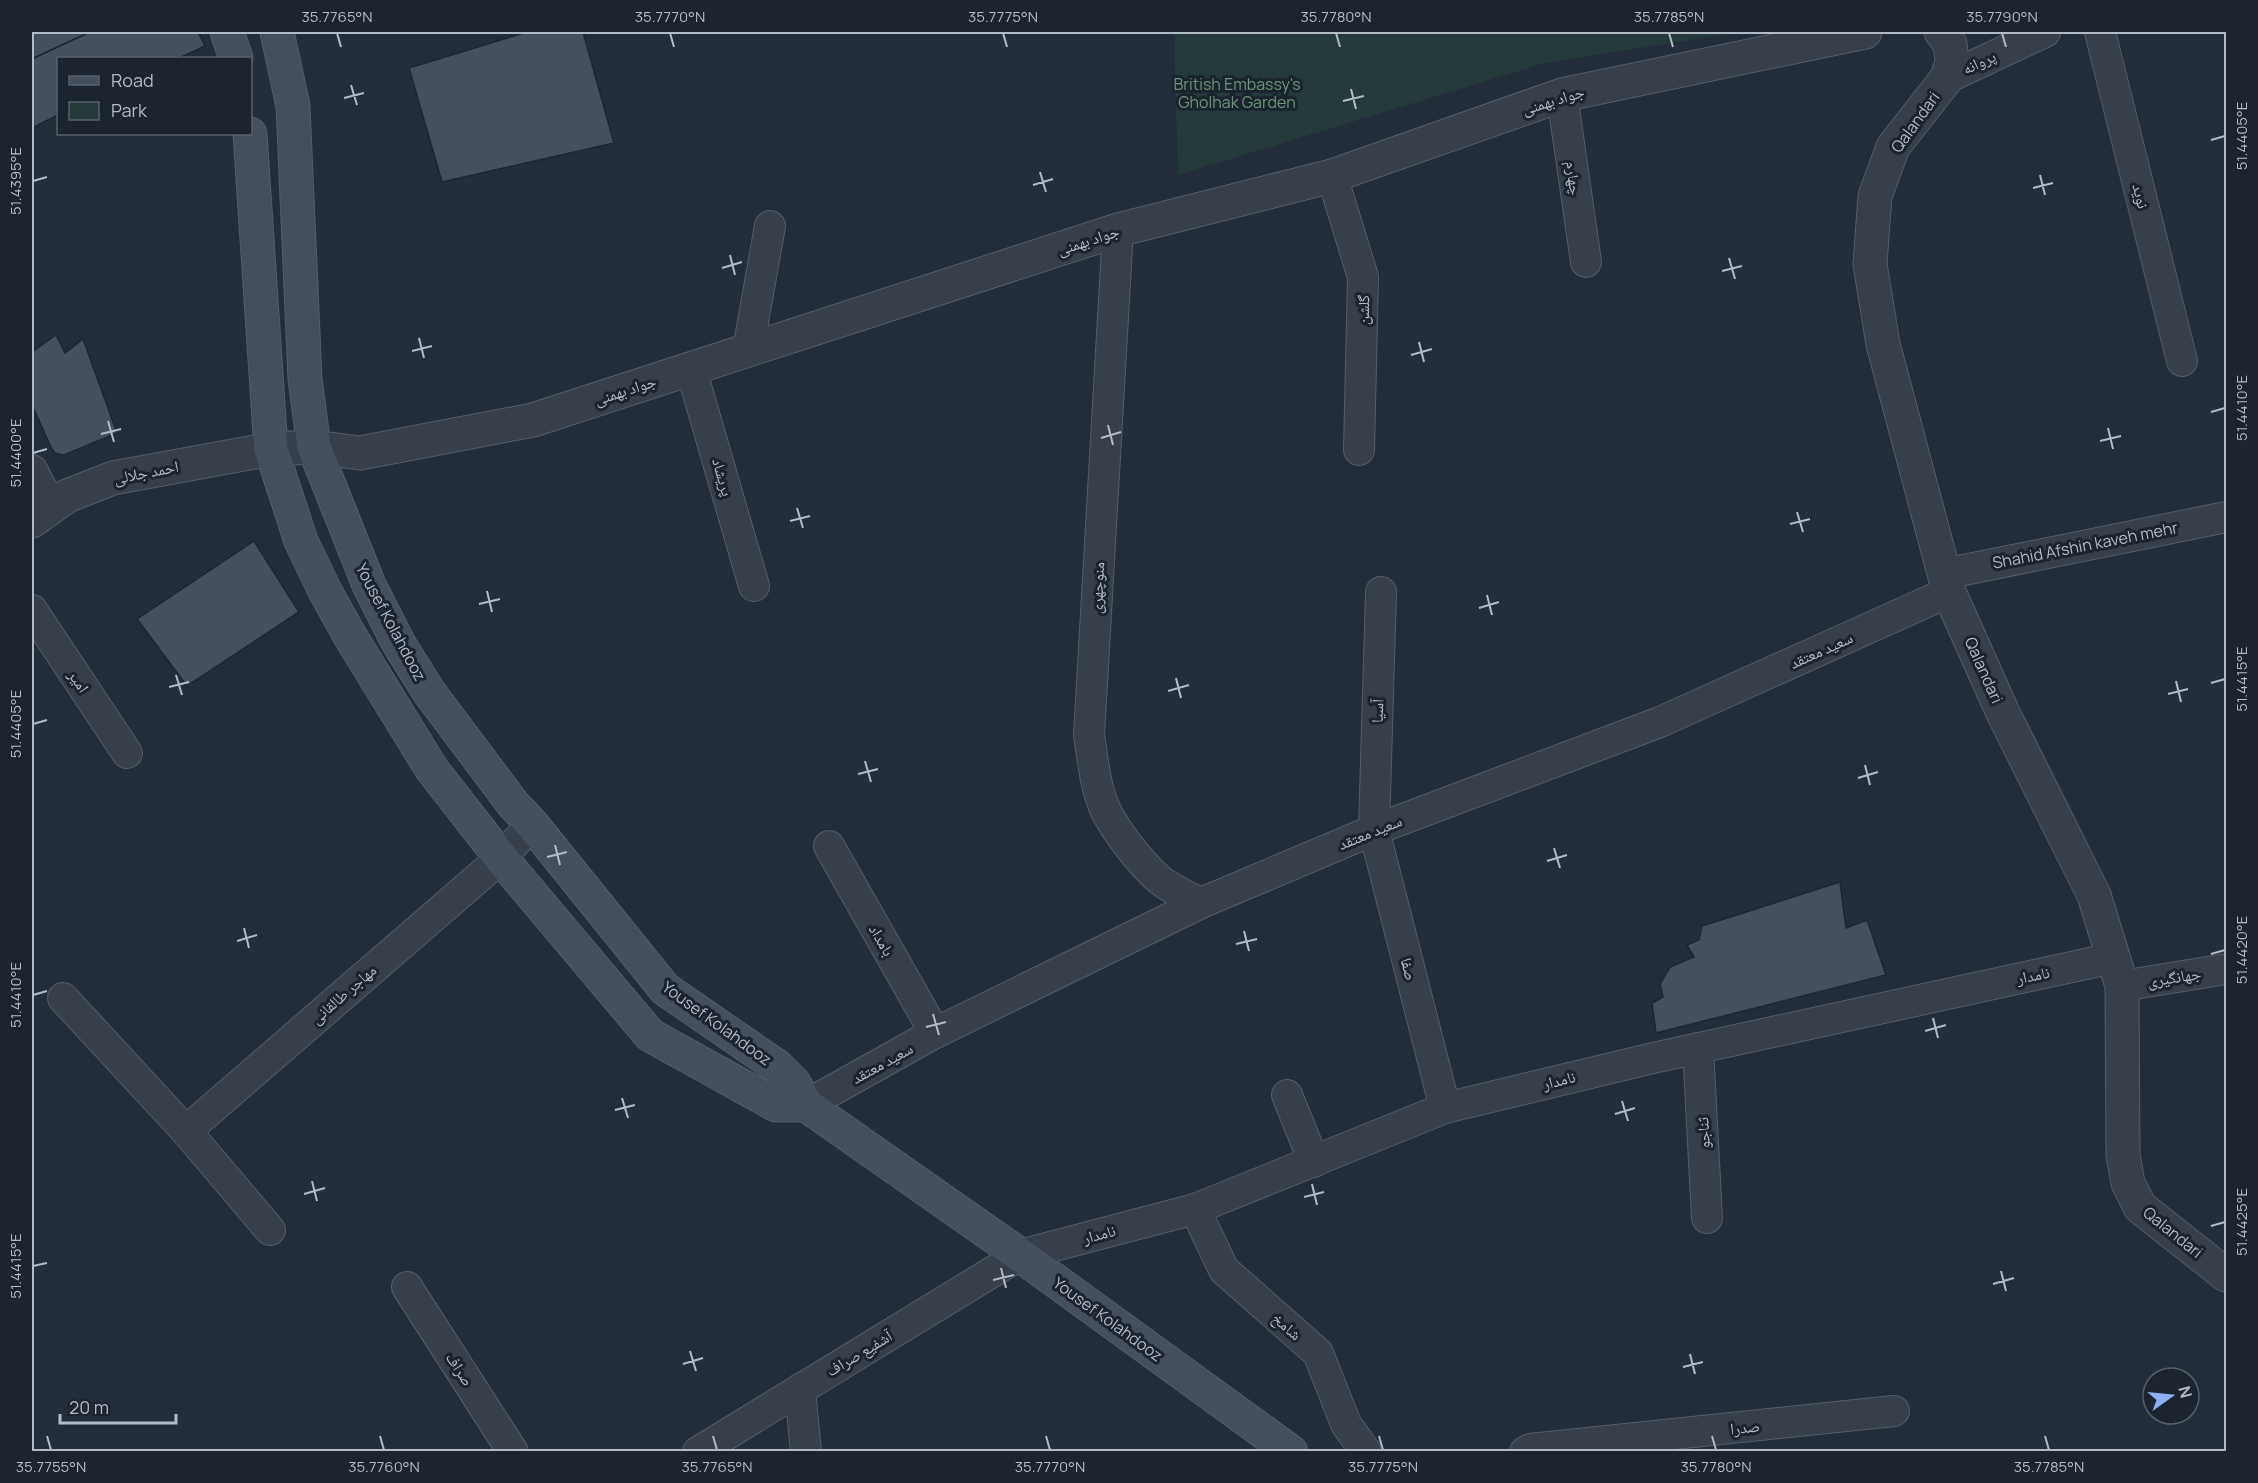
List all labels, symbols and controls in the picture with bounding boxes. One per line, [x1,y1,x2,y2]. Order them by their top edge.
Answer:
text: 35.7765°N [301,6,373,27]
text: 35.7770°N [635,6,705,27]
text: 35.7775°N [968,6,1038,27]
text: 35.7780°N [1300,6,1372,27]
text: 35.7785°N [1634,6,1704,27]
text: 35.7790°N [1966,6,2038,27]
street label: پروانه [1959,45,2000,79]
legend [57,57,252,135]
text: Road [111,68,154,92]
park label: British Embassy's Gholhak Garden [1173,73,1301,113]
street label: جواد بهمنی [1519,80,1587,120]
street label: Qalandari [1885,87,1945,157]
text: Park [111,98,148,122]
text: 51.4405°E [2231,102,2252,170]
text: 51.4395°E [5,147,26,215]
street label: چهارم [1561,159,1587,197]
street label: نوید [2127,181,2155,211]
street label: جواد بهمنی [1054,220,1122,260]
street label: گلشن [1352,294,1374,325]
street label: جواد بهمنی [591,370,659,410]
text: 51.4410°E [2231,375,2252,441]
text: 51.4400°E [5,418,26,488]
street label: احمد جلالی [112,455,180,489]
street label: پریشاد [707,455,739,499]
street label: Shahid Afshin kaveh mehr [1990,516,2180,574]
street label: Yousef Kolahdooz [351,559,431,685]
street label: منوچهری [1085,561,1109,615]
street label: سعید معتقد [1786,626,1856,674]
street label: Qalandari [1960,633,2008,707]
text: 51.4415°E [2231,646,2252,712]
street label: امیر [63,664,95,697]
text: 51.4405°E [5,690,26,758]
street label: آسیا [1366,698,1388,723]
street label: سعید معتقد [1335,809,1405,855]
text: 51.4420°E [2231,916,2252,984]
street label: بامداد [864,920,900,960]
street label: صفا [1396,955,1422,983]
street label: مهاجر طالقانی [305,959,381,1029]
street label: نامدار [2013,961,2052,989]
text: 51.4410°E [5,962,26,1028]
street label: جهانگیری [2146,962,2202,992]
street label: Yousef Kolahdooz [658,976,776,1070]
street label: سعید معتقد [847,1037,917,1089]
street label: نامدار [1539,1065,1578,1095]
street label: ثناجو [1691,1116,1715,1149]
text: 51.4425°E [2231,1188,2252,1256]
street label: Qalandari [2139,1201,2207,1263]
street label: نامدار [1079,1219,1118,1249]
text: 51.4415°E [5,1233,26,1299]
street label: Yousef Kolahdooz [1049,1272,1167,1366]
street label: شامخ [1268,1307,1306,1345]
street label: آشفیع صراف [822,1324,897,1381]
street label: صراف [441,1348,479,1390]
north arrow [2141,1366,2201,1426]
text: N [2173,1384,2198,1401]
scale bar [60,1387,176,1425]
text: 20 m [69,1395,109,1419]
street label: صدرا [1729,1414,1761,1440]
text: 35.7755°N [16,1456,86,1477]
text: 35.7760°N [348,1456,420,1477]
text: 35.7765°N [681,1456,753,1477]
text: 35.7770°N [1015,1456,1085,1477]
text: 35.7775°N [1348,1456,1418,1477]
text: 35.7780°N [1680,1456,1752,1477]
text: 35.7785°N [2014,1456,2084,1477]

